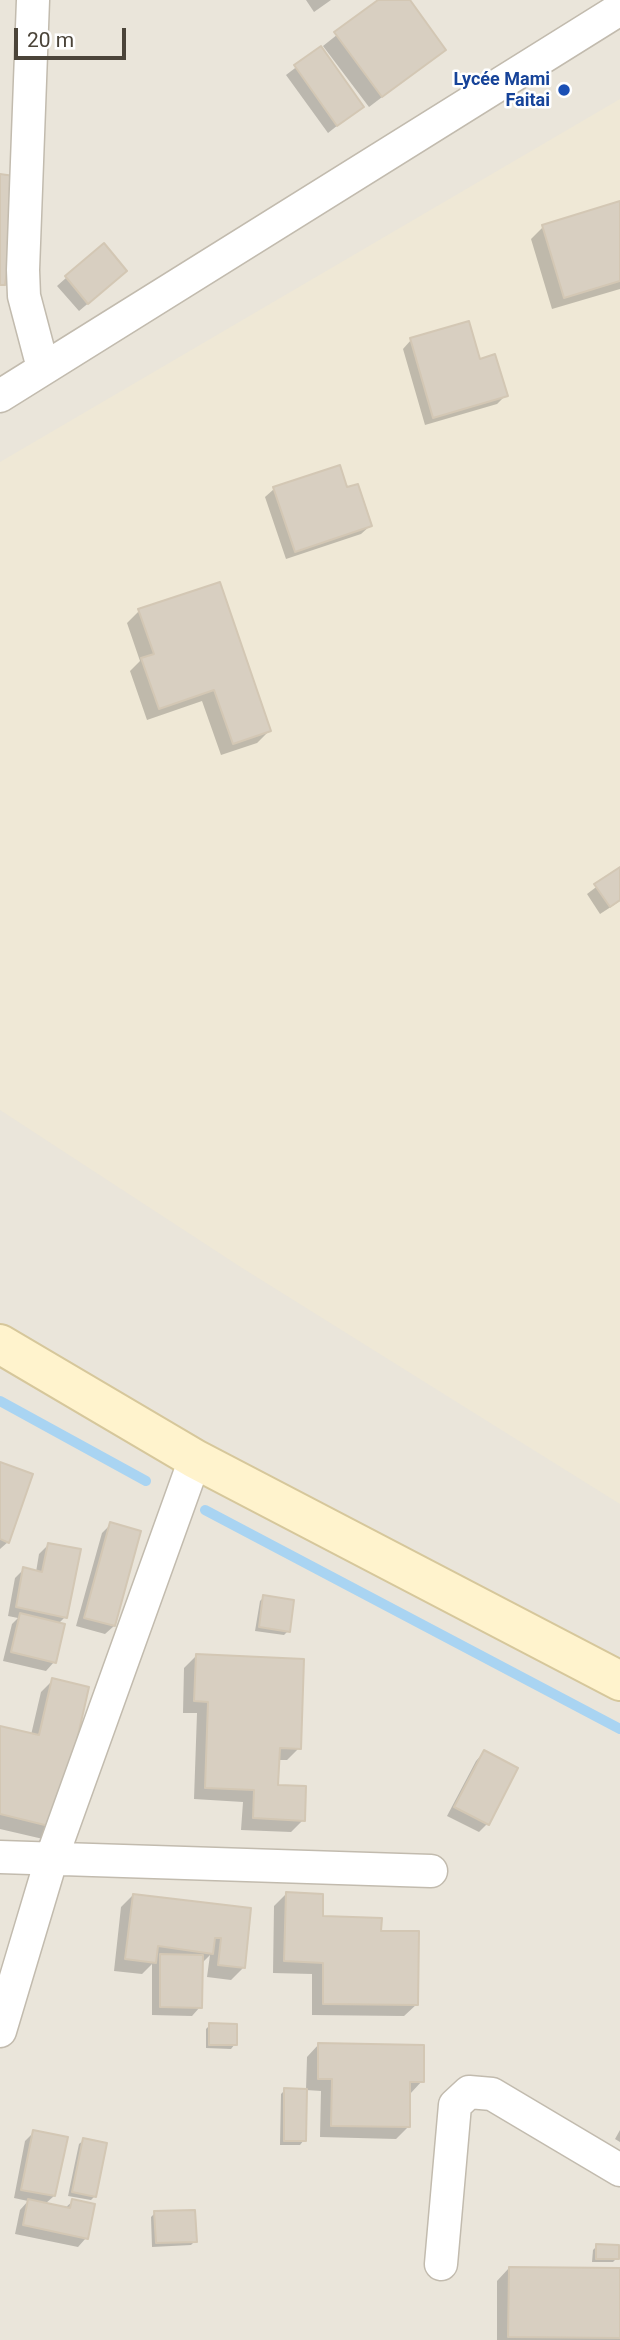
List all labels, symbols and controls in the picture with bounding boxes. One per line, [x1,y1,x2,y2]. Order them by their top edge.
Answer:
scale bar [18,14,130,58]
text: 20 m [27,28,74,52]
place label: Lycée Mami Faitai [453,69,550,112]
marker: Lycée Mami Faitai [556,82,572,98]

